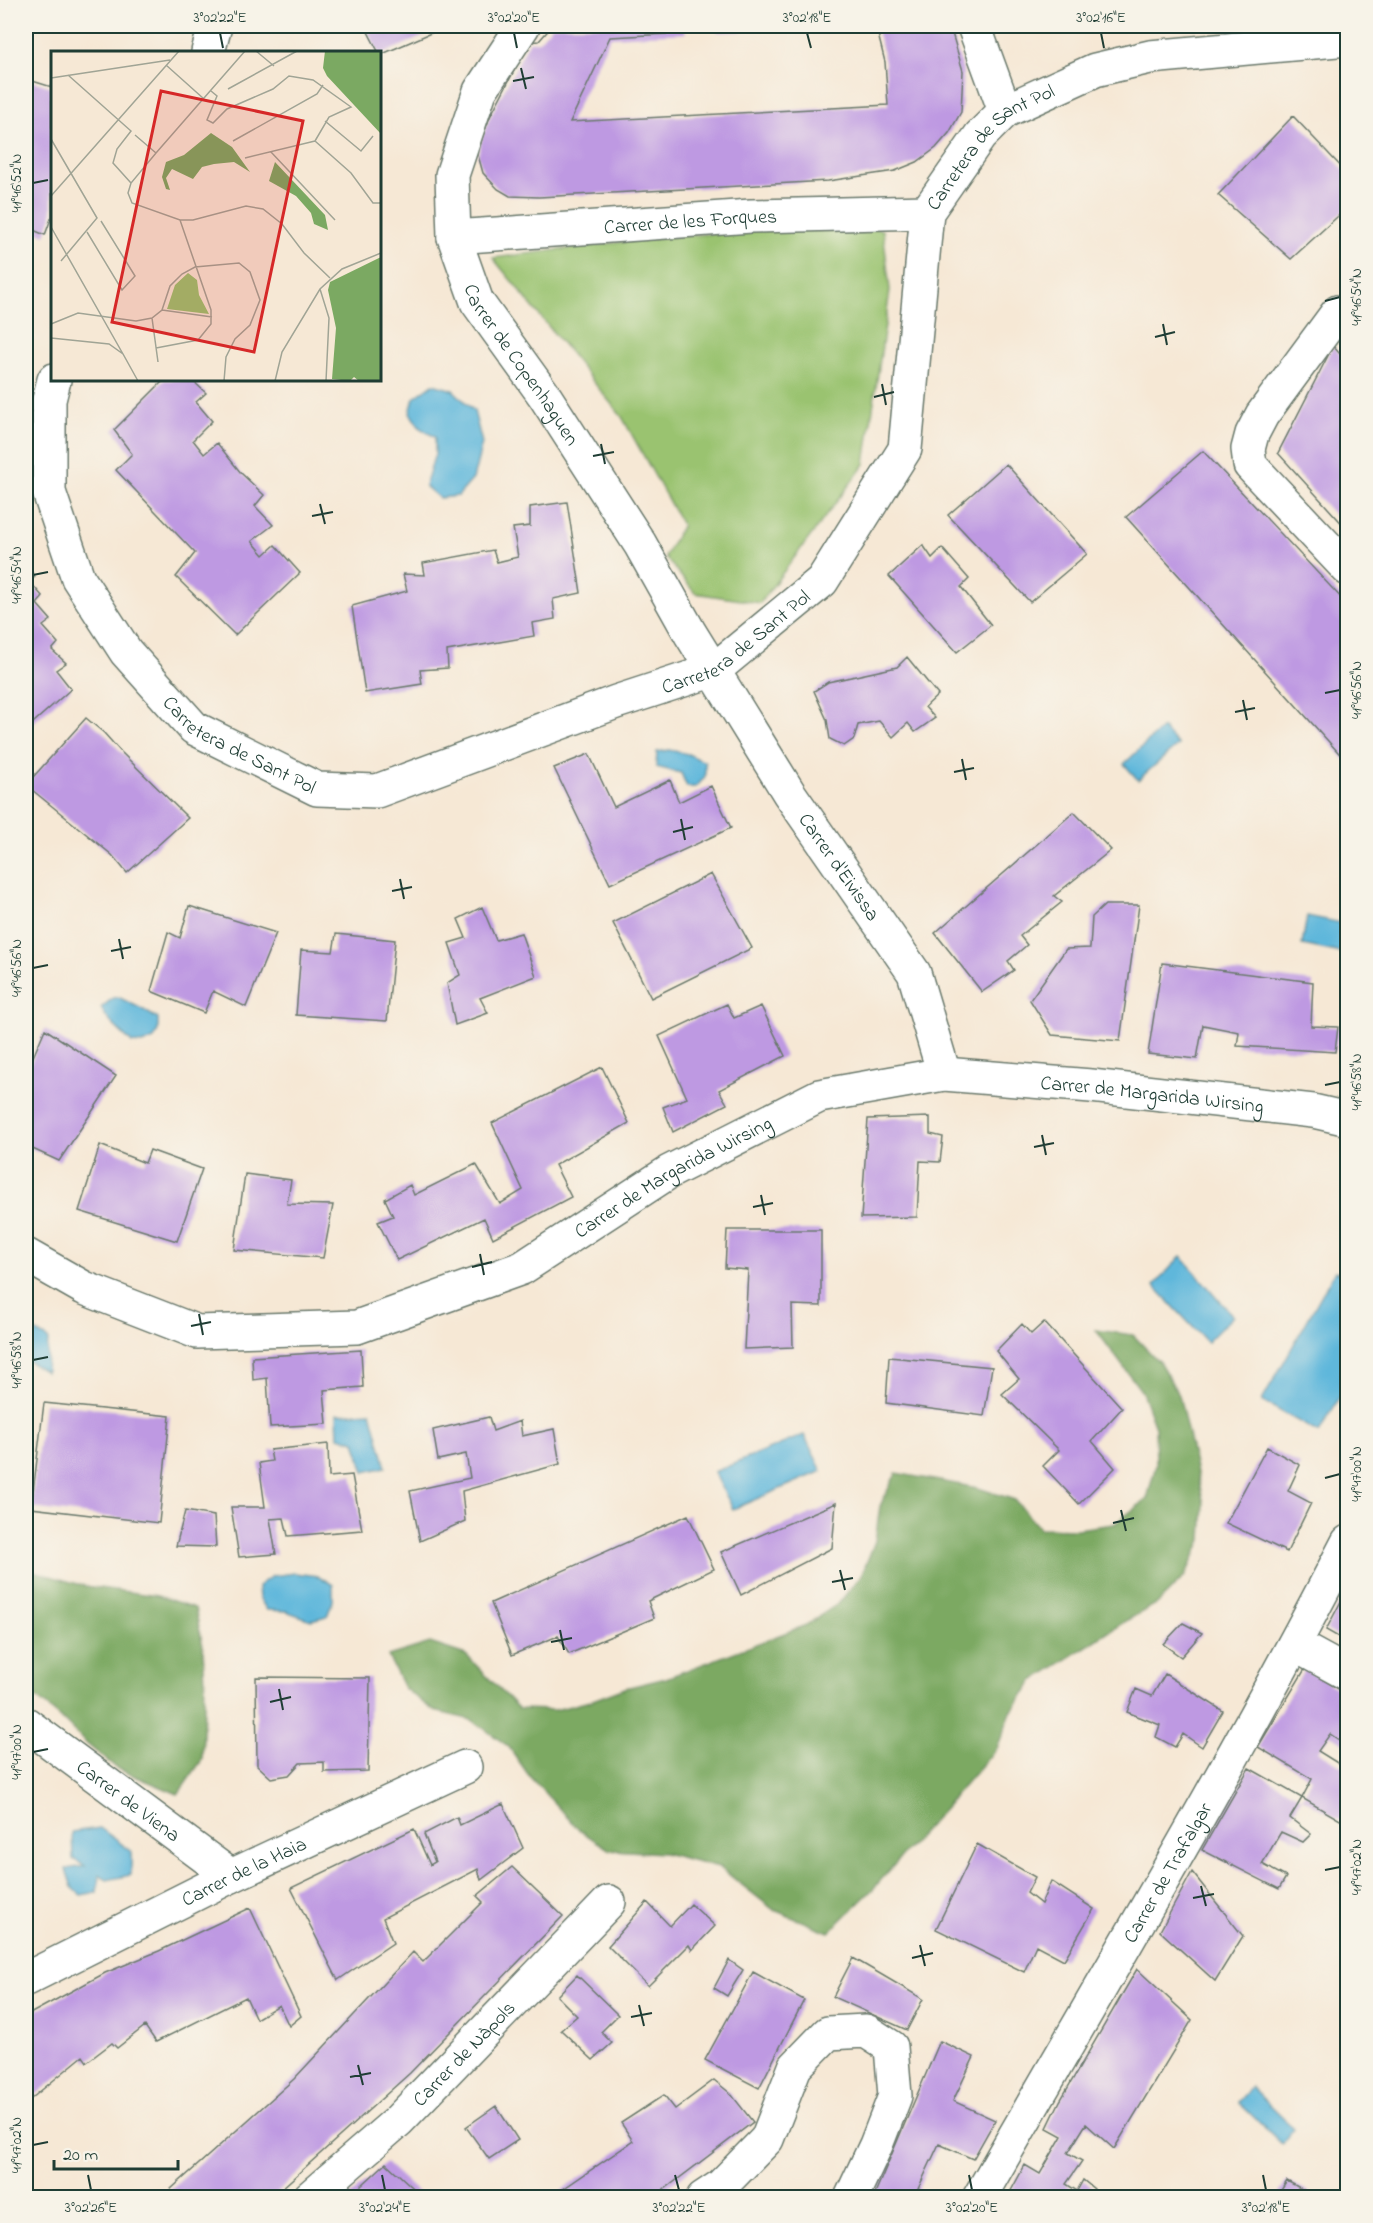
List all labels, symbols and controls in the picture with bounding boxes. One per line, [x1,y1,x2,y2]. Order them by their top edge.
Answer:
text: 3°02'22"E [193,7,247,29]
text: 3°02'20"E [488,7,540,29]
text: 3°02'18"E [783,7,831,29]
text: 3°02'16"E [1076,7,1126,29]
inset map [51,51,381,381]
street label: Carretera de Sant Pol [920,78,1060,217]
text: 41°46'52"N [6,154,28,213]
street label: Carrer de les Forques [603,203,778,243]
text: 41°46'54"N [1346,268,1368,326]
street label: Carrer de Copenhaguen [455,280,585,452]
text: 41°46'54"N [6,546,28,604]
street label: Carretera de Sant Pol [658,584,818,703]
text: 41°46'56"N [1346,661,1368,719]
street label: Carretera de Sant Pol [155,690,320,803]
street label: Carrer d'Eivissa [790,808,886,928]
text: 41°46'56"N [6,939,28,997]
text: 41°46'58"N [1346,1053,1368,1111]
street label: Carrer de Margarida Wirsing [1039,1070,1265,1123]
street label: Carrer de Margarida Wirsing [569,1110,778,1247]
text: 41°46'58"N [6,1331,28,1389]
text: 41°47'00"N [1346,1446,1368,1502]
text: 41°47'00"N [6,1724,28,1780]
street label: Carrer de Viena [69,1754,185,1851]
street label: Carrer de Trafalgar [1117,1797,1221,1949]
street label: Carrer de la Haia [177,1831,312,1916]
text: 41°47'02"N [1346,1839,1368,1895]
street label: Carrer de Nàpols [407,1995,523,2114]
text: 41°47'02"N [6,2117,28,2173]
scale bar [54,2133,178,2171]
text: 20 m [63,2143,98,2169]
text: 3°02'26"E [65,2197,117,2219]
text: 3°02'24"E [359,2197,411,2219]
text: 3°02'22"E [652,2197,706,2219]
text: 3°02'20"E [946,2197,998,2219]
text: 3°02'18"E [1242,2197,1290,2219]

